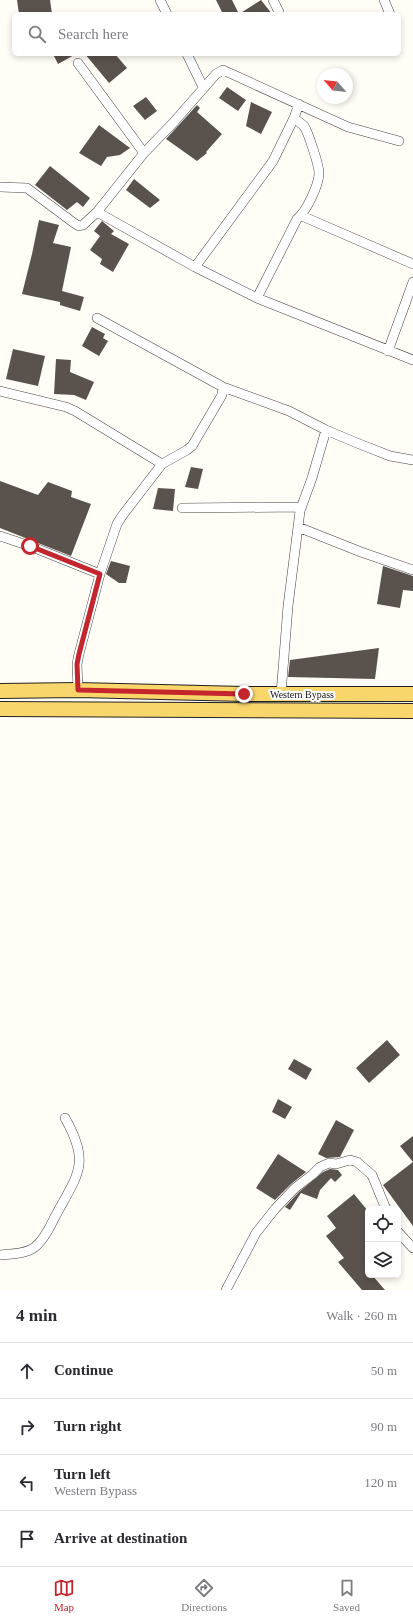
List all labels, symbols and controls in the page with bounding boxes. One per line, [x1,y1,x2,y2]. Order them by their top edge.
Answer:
search box [12,12,401,56]
icon: search [26,23,48,45]
text: Search here [58,26,128,42]
north arrow [317,68,353,104]
route start [21,537,39,555]
route end [235,685,253,703]
street label: Western Bypass [270,689,334,700]
map controls [365,1206,401,1278]
button: locate [365,1206,401,1242]
button: layers [365,1242,401,1278]
text: 4 min [16,1306,57,1325]
text: Walk · 260 m [326,1308,397,1323]
icon: ahead [16,1360,38,1382]
text: Continue [54,1362,113,1378]
text: 50 m [371,1363,397,1378]
icon: right [16,1416,38,1438]
text: Turn right [54,1418,121,1434]
text: 90 m [371,1419,397,1434]
text: Turn left [54,1466,111,1482]
icon: left [16,1472,38,1494]
text: 120 m [364,1475,397,1490]
text: Western Bypass [54,1483,137,1498]
icon: arrive [16,1528,38,1550]
text: Arrive at destination [54,1530,187,1546]
tab: Map [53,1577,75,1613]
tab: Directions [181,1577,227,1613]
tab: Saved [333,1577,360,1613]

